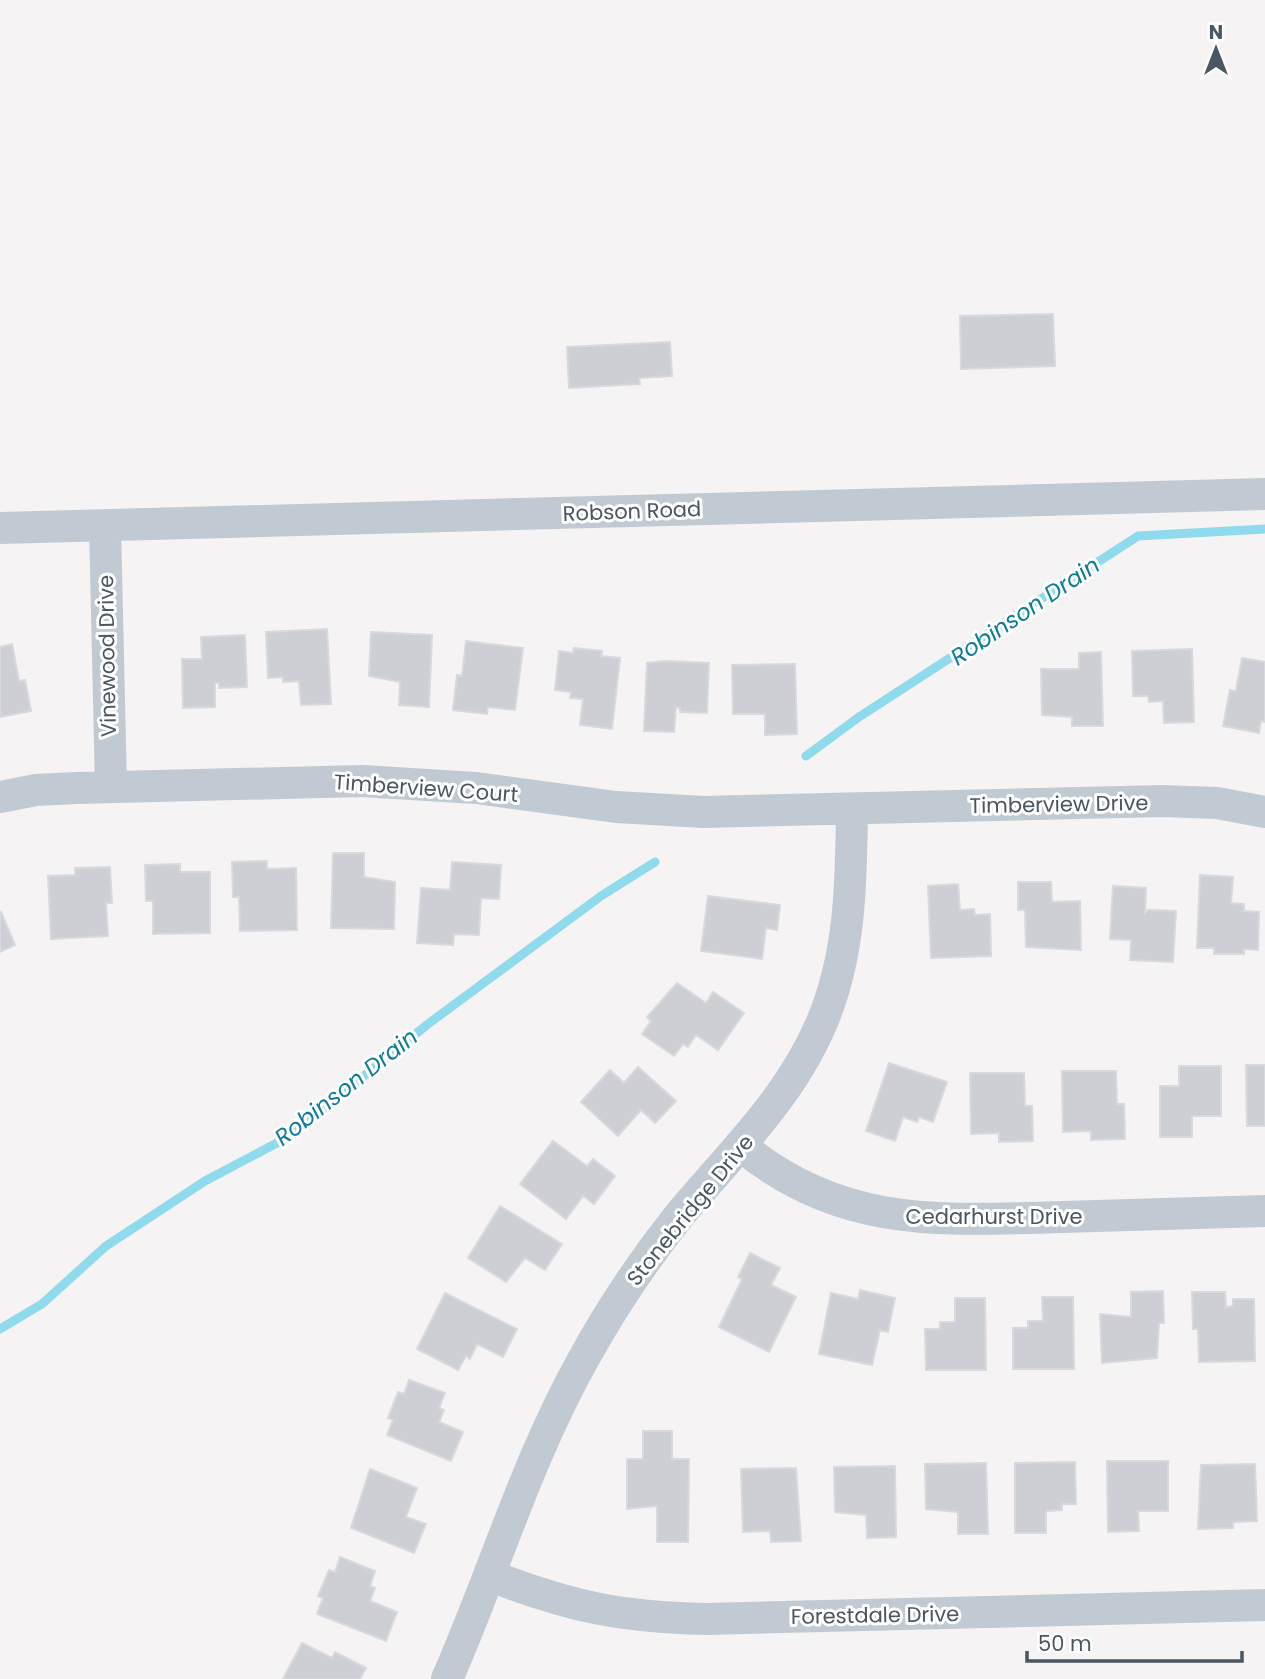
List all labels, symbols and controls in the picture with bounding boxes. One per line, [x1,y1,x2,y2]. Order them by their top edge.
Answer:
north arrow [1181,14,1251,84]
text: N [1209,19,1223,46]
street label: Robson Road [562,494,702,528]
water label: Robinson Drain [944,549,1106,673]
street label: Vinewood Drive [91,575,123,737]
street label: Timberview Court [333,767,519,809]
street label: Timberview Drive [969,788,1149,820]
water label: Robinson Drain [268,1021,424,1153]
street label: Stonebridge Drive [620,1128,760,1292]
street label: Cedarhurst Drive [905,1202,1083,1231]
street label: Forestdale Drive [791,1599,959,1631]
scale bar [1027,1620,1242,1664]
text: 50 m [1038,1629,1092,1658]

